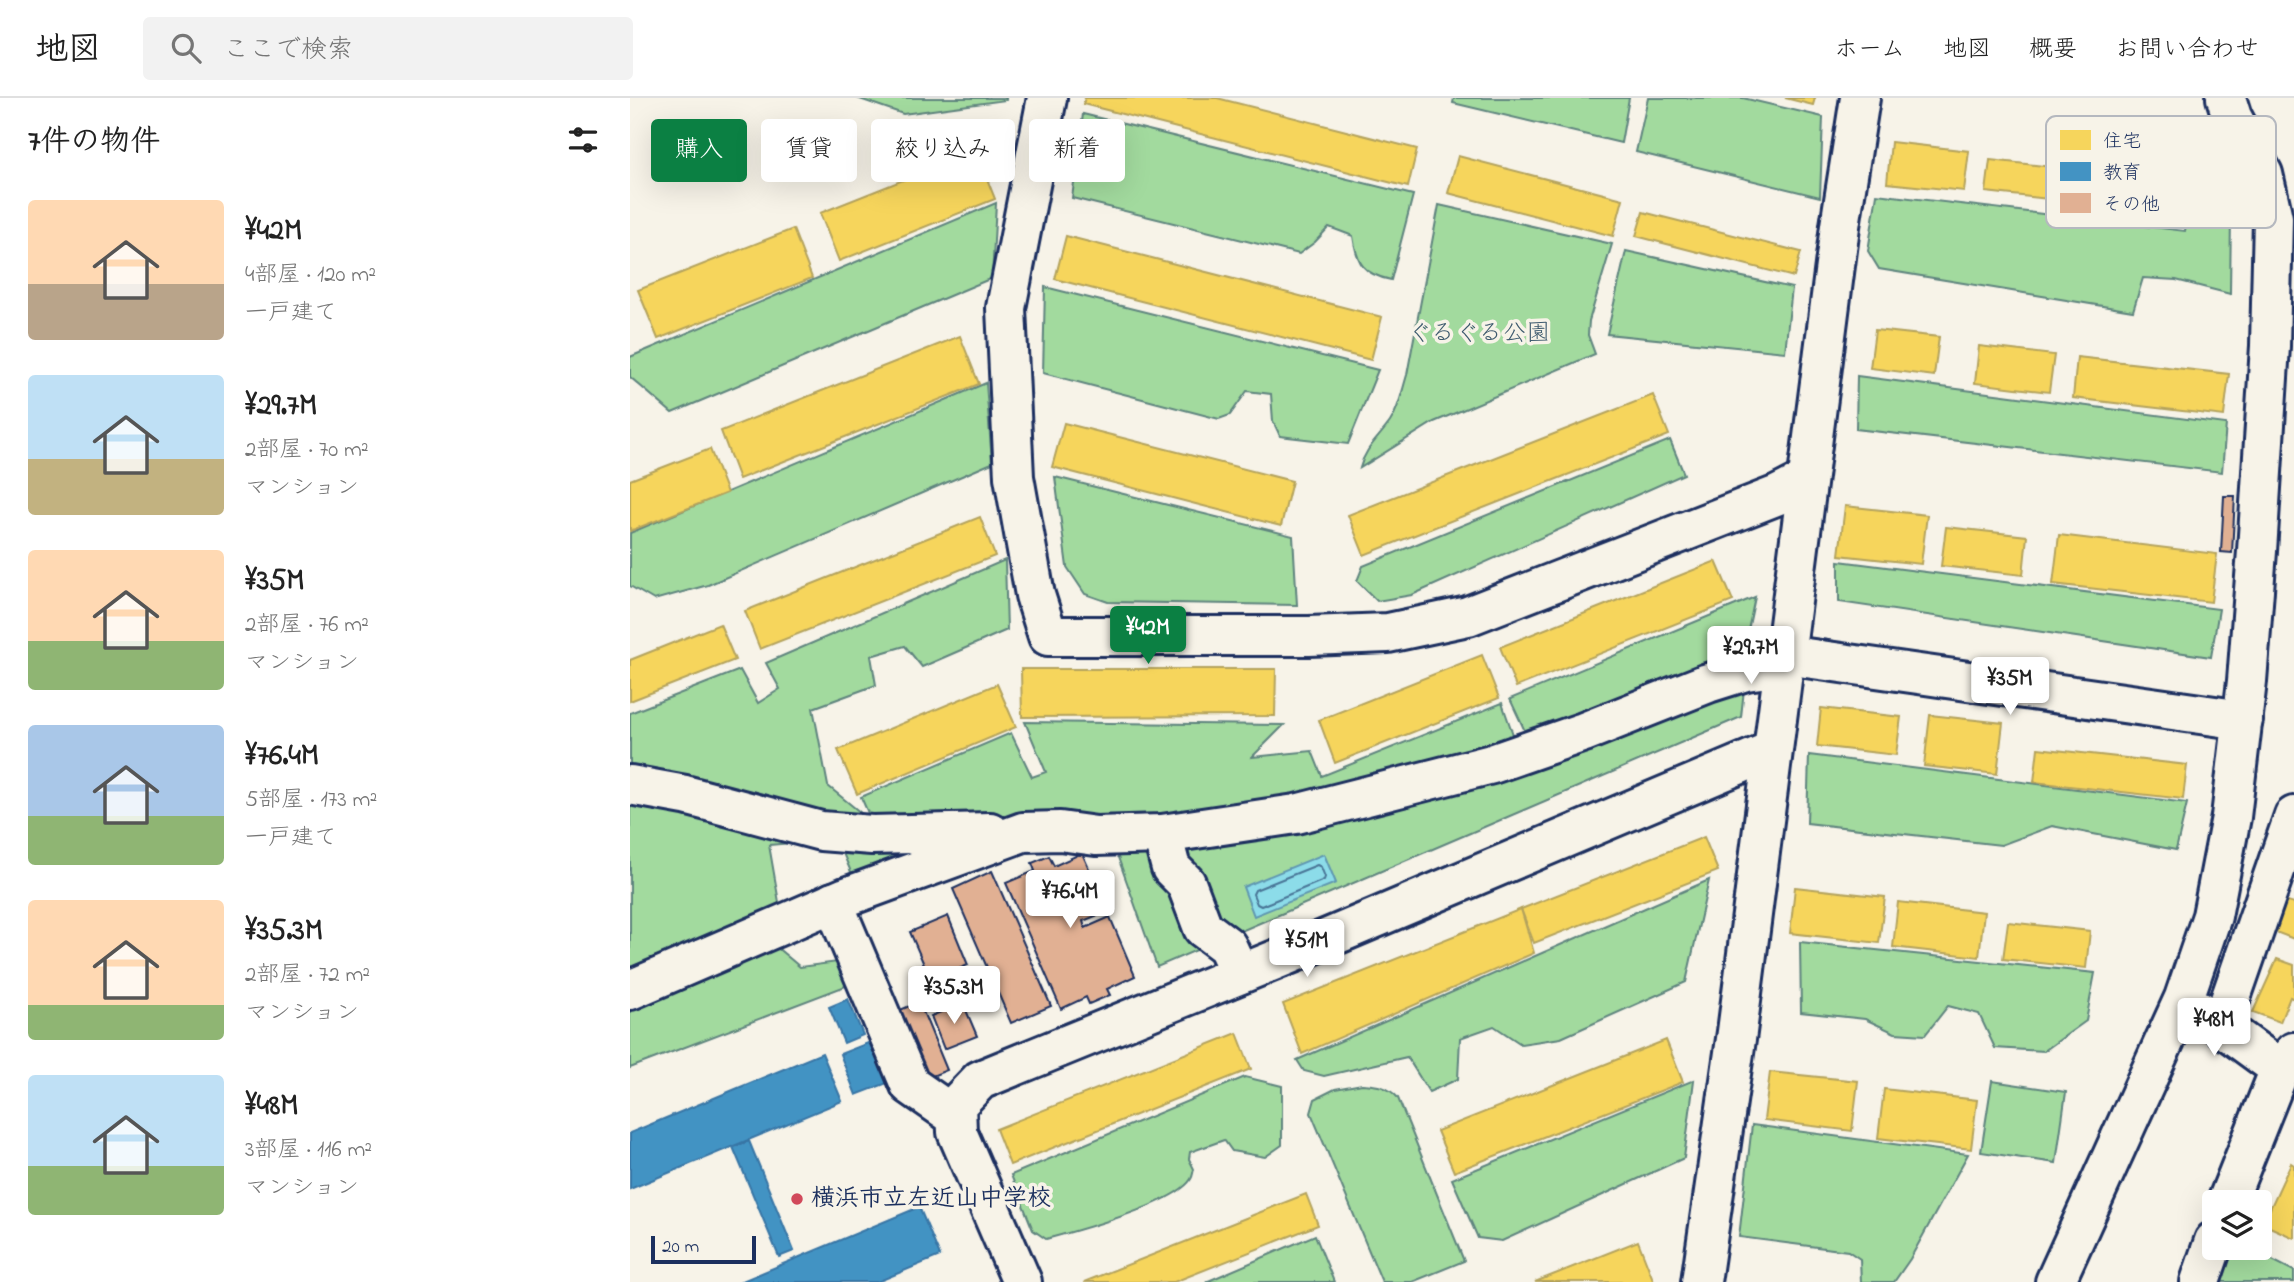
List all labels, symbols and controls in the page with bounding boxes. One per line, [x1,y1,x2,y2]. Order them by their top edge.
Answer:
search box [143,17,633,80]
text: 地図 [35,27,101,75]
icon: search [167,29,205,67]
text: ここで検索 [223,32,353,70]
text: ホーム [1834,33,1905,68]
text: 地図 [1943,33,1991,68]
text: 概要 [2029,33,2077,68]
text: お問い合わせ [2115,33,2259,68]
legend [2046,116,2276,228]
chip: 購入 [651,119,747,182]
chip: 賃貸 [761,119,857,182]
chip: 絞り込み [871,119,1015,182]
chip: 新着 [1029,119,1125,182]
text: 7件の物件 [28,121,160,165]
icon: filters [564,121,602,159]
text: 住宅 [2103,129,2141,156]
text: 教育 [2103,160,2141,187]
text: その他 [2103,192,2160,219]
text: ¥42M [245,210,302,254]
icon: home [84,228,168,312]
text: 4部屋 · 120 m² [245,259,376,292]
text: 一戸建て [245,297,337,330]
park label: ぐるぐる公園 [1407,317,1551,352]
text: ¥29.7M [245,385,317,429]
icon: home [84,403,168,487]
text: 2部屋 · 70 m² [245,434,369,467]
text: マンション [245,472,359,505]
text: ¥35M [245,560,304,604]
icon: home [84,578,168,662]
pin: ¥42M [1107,606,1189,666]
text: 2部屋 · 76 m² [245,609,369,642]
text: ¥42M [1126,612,1170,645]
pin: ¥29.7M [1694,626,1808,686]
text: ¥29.7M [1723,632,1779,665]
text: マンション [245,647,359,680]
pin: ¥35M [1969,658,2051,717]
text: ¥35M [1987,663,2033,696]
text: ¥76.4M [245,735,319,779]
icon: home [84,753,168,837]
text: 5部屋 · 173 m² [245,784,377,817]
text: 一戸建て [245,822,337,855]
pin: ¥76.4M [1013,870,1127,930]
text: ¥76.4M [1042,876,1098,909]
text: ¥35.3M [245,910,323,954]
pin: ¥51M [1266,920,1348,979]
text: ¥51M [1285,925,1329,958]
icon: home [84,928,168,1012]
text: 2部屋 · 72 m² [245,959,370,992]
pin: ¥35.3M [897,967,1011,1026]
text: ¥35.3M [924,972,984,1005]
text: マンション [245,997,359,1030]
pin: ¥48M [2173,998,2255,1058]
text: ¥48M [2193,1004,2235,1037]
text: ¥48M [245,1085,299,1129]
icon: home [84,1103,168,1187]
text: 3部屋 · 116 m² [245,1134,372,1167]
text: マンション [245,1172,359,1205]
place label: 横浜市立左近山中学校 [811,1182,1051,1217]
map controls [2202,1190,2272,1260]
button: layers [2202,1190,2272,1260]
marker: 横浜市立左近山中学校 [789,1191,805,1207]
scale bar [651,1233,756,1265]
text: 20 m [662,1234,699,1261]

